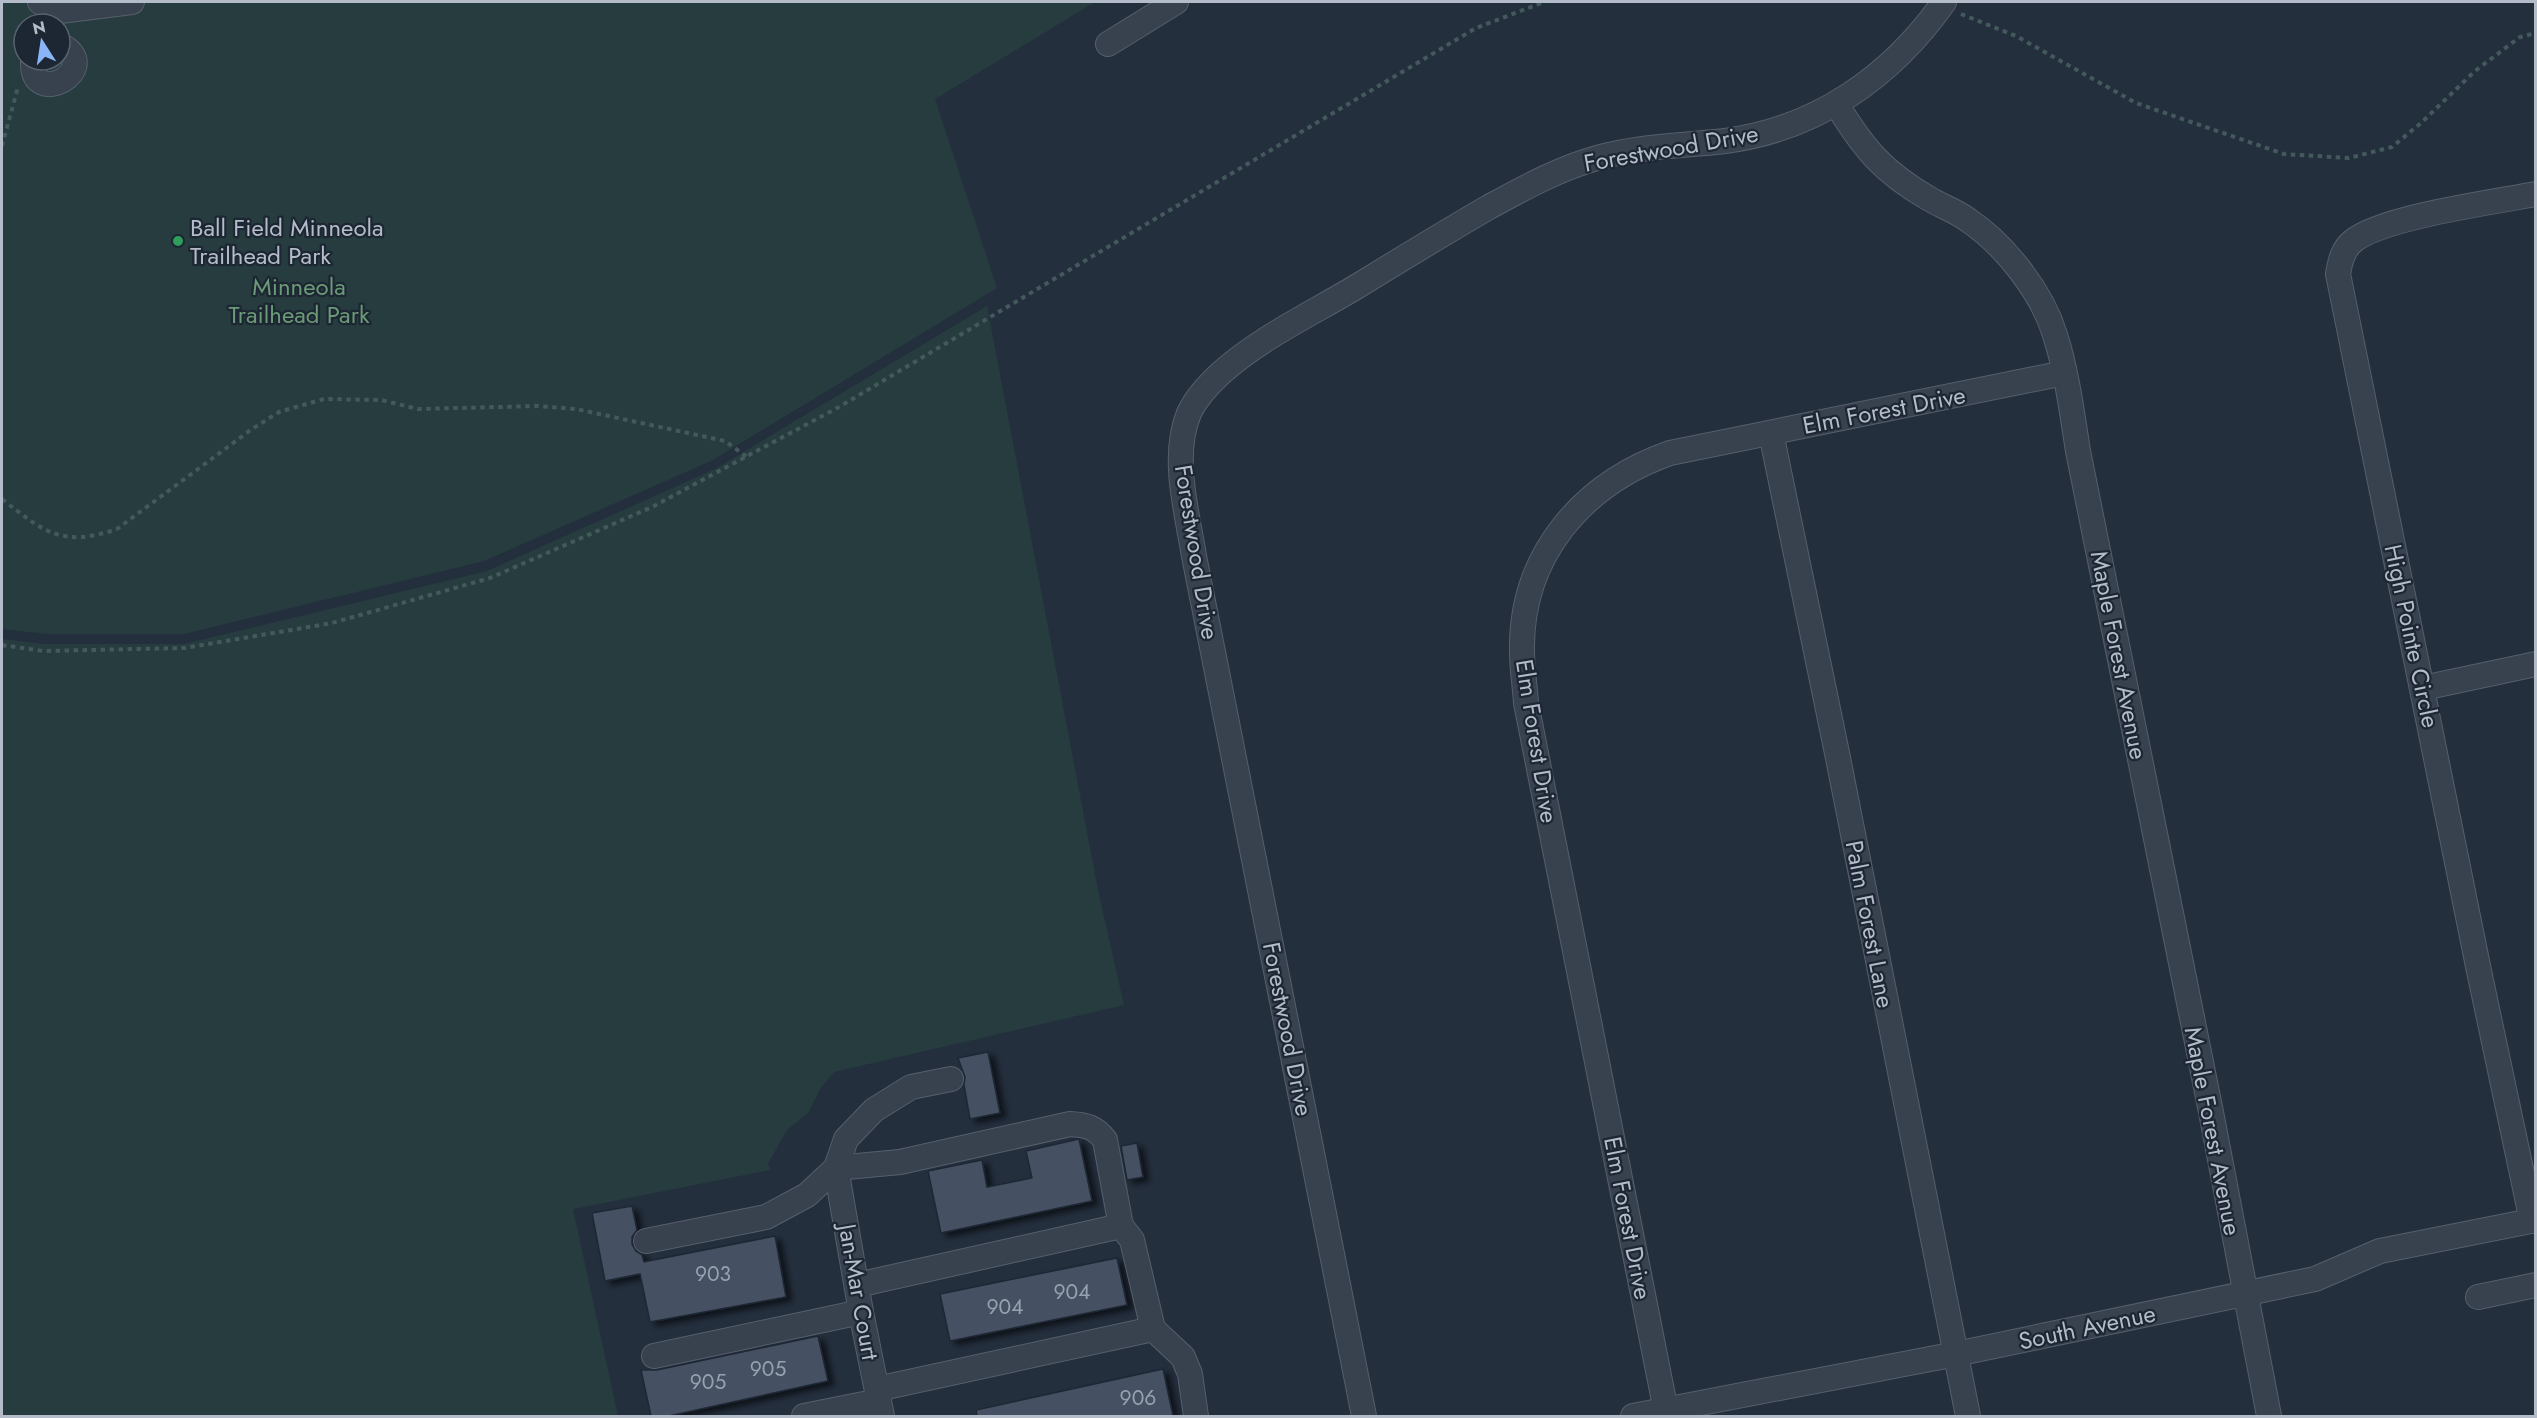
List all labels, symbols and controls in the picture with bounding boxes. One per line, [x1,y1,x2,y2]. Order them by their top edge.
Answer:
north arrow [12,12,72,72]
text: N [30,15,48,40]
street label: Forestwood Drive [1581,115,1761,181]
place label: Ball Field Minneola Trailhead Park [190,210,384,273]
marker: Ball Field Minneola Trailhead Park [171,234,185,248]
park label: Minneola Trailhead Park [229,269,370,332]
street label: Elm Forest Drive [1800,377,1968,443]
street label: Forestwood Drive [1166,462,1228,642]
street label: High Pointe Circle [2375,541,2449,731]
street label: Maple Forest Avenue [2082,548,2156,762]
street label: Elm Forest Drive [1507,657,1567,825]
street label: Palm Forest Lane [1837,837,1903,1011]
street label: Forestwood Drive [1254,939,1322,1119]
street label: Maple Forest Avenue [2176,1024,2250,1238]
street label: Elm Forest Drive [1595,1134,1661,1302]
street label: Jan-Mar Court [829,1218,888,1363]
house number: 903 [695,1259,731,1289]
house number: 904 [1054,1277,1090,1307]
house number: 904 [987,1292,1023,1322]
street label: South Avenue [2015,1295,2159,1359]
house number: 905 [750,1354,786,1384]
house number: 905 [690,1367,726,1397]
house number: 906 [1120,1383,1156,1413]

